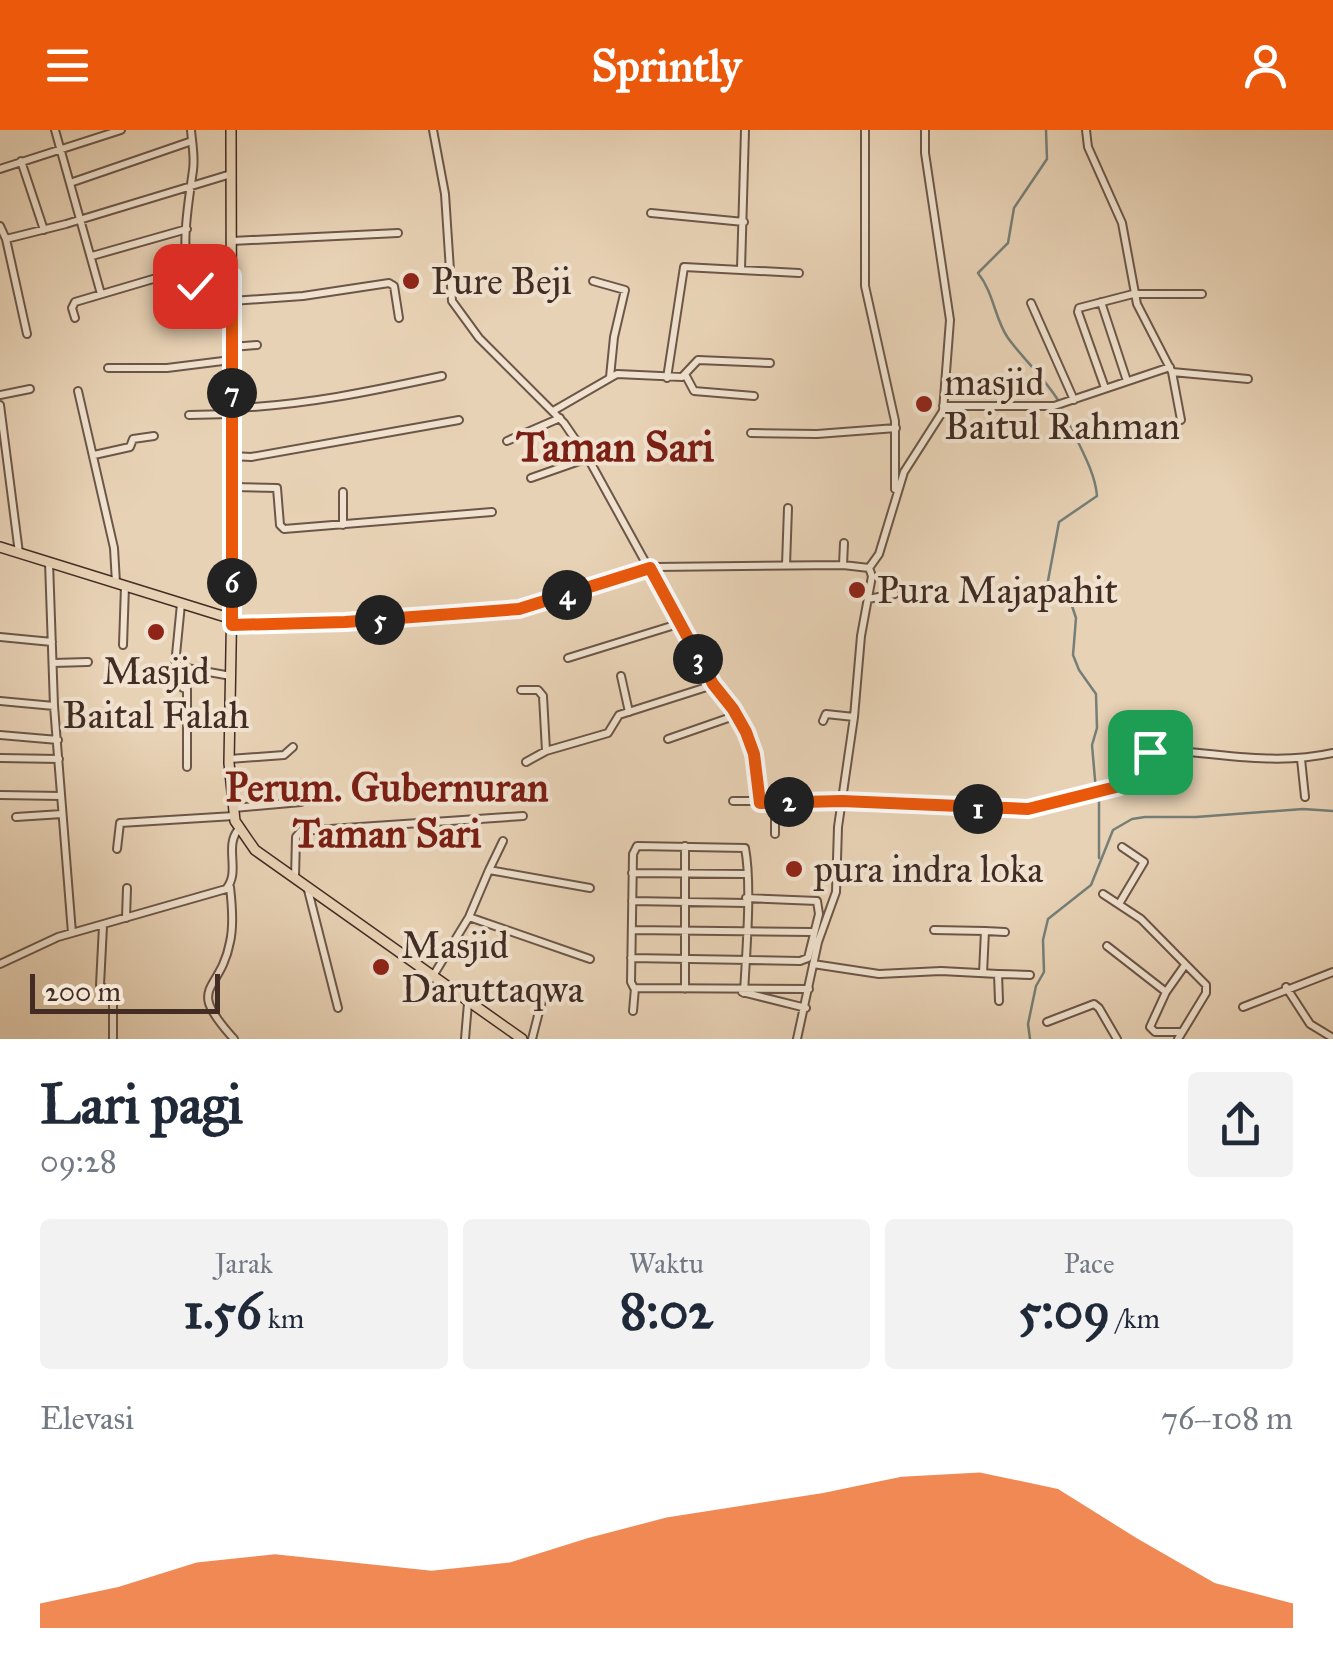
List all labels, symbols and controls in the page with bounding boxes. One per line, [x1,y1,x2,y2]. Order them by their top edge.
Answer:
icon: menu [40,38,95,93]
text: Sprintly [591,38,742,93]
icon: person [1238,38,1293,93]
pin [153,244,238,329]
place label: Pure Beji [431,258,572,304]
icon: check [168,259,223,314]
marker: Pure Beji [400,270,422,292]
place label: masjid Baitul Rahman [944,359,1180,449]
pin: 7 [207,368,257,418]
text: 7 [225,375,239,410]
marker: masjid Baitul Rahman [913,393,935,415]
district label: Taman Sari [516,421,714,473]
pin: 6 [207,558,257,608]
text: 6 [225,565,239,600]
place label: Pura Majapahit [877,567,1118,613]
pin: 4 [542,570,592,620]
text: 4 [559,577,575,612]
marker: Pura Majapahit [846,579,868,601]
pin: 5 [355,595,405,645]
text: 5 [373,602,387,637]
marker: Masjid Baital Falah [145,621,167,643]
pin: 3 [673,634,723,684]
text: 3 [692,641,704,676]
place label: Masjid Baital Falah [63,648,249,738]
pin [1108,710,1193,795]
icon: arrive [1123,725,1178,780]
district label: Perum. Gubernuran Taman Sari [225,763,549,858]
pin: 2 [764,777,814,827]
text: 2 [782,784,796,819]
pin: 1 [953,784,1003,834]
text: 1 [972,791,984,826]
place label: pura indra loka [813,846,1044,892]
marker: pura indra loka [783,858,805,880]
place label: Masjid Daruttaqwa [401,922,585,1012]
marker: Masjid Daruttaqwa [370,956,392,978]
scale bar [30,969,220,1014]
text: 200 m [45,974,121,1009]
text: Lari pagi [40,1071,243,1138]
button: share [1188,1072,1293,1177]
text: 09:28 [40,1142,117,1181]
text: Jarak [215,1246,273,1281]
text: Waktu [629,1246,704,1281]
text: Pace [1064,1246,1115,1281]
text: 1.56 [183,1281,262,1342]
text: 8:02 [620,1281,713,1342]
text: 5:09 [1018,1281,1110,1342]
text: km [262,1301,304,1336]
text: /km [1110,1301,1160,1336]
text: Elevasi [40,1399,134,1438]
text: 76–108 m [1161,1399,1293,1438]

